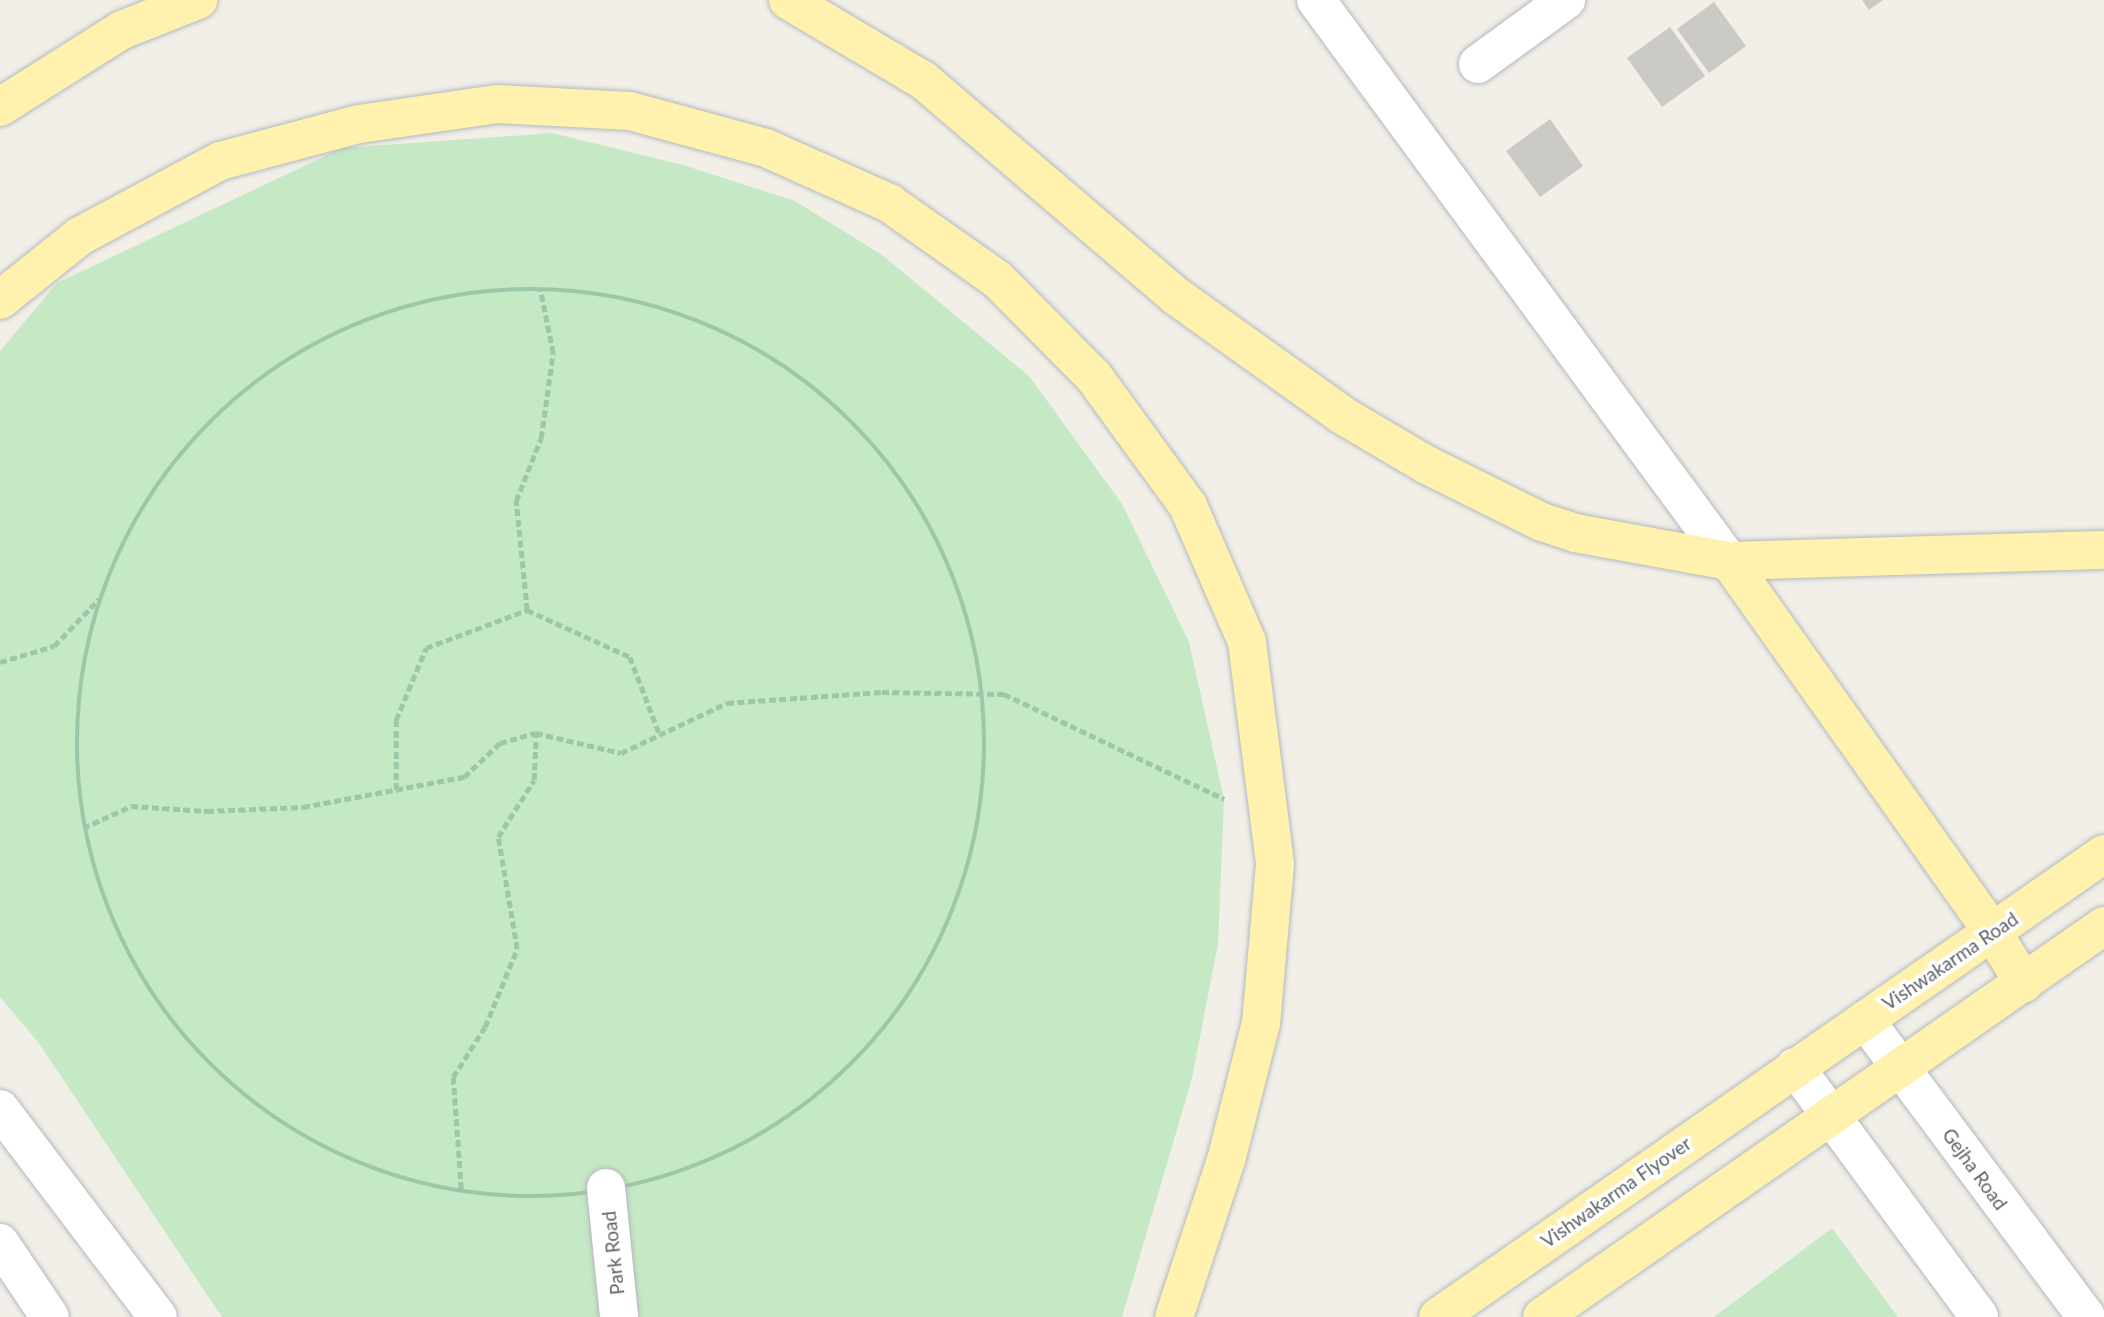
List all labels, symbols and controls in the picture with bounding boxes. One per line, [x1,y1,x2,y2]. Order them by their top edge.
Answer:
street label: Vishwakarma Road [1878,907,2022,1015]
street label: Gejha Road [1938,1124,2012,1214]
street label: Vishwakarma Flyover [1537,1132,1695,1252]
street label: Park Road [597,1210,629,1296]

